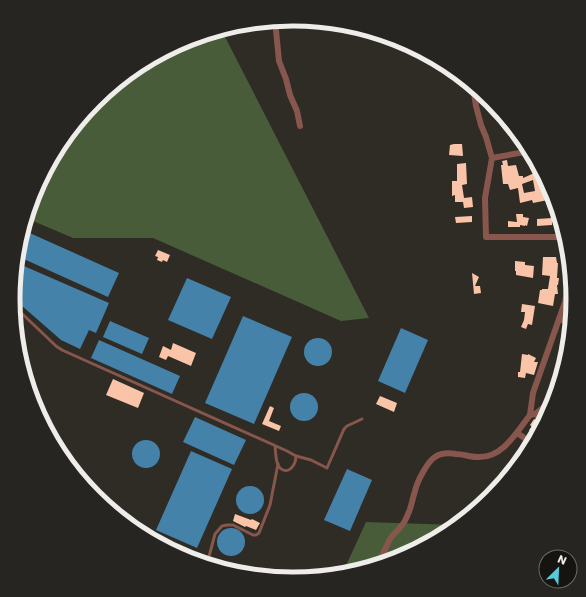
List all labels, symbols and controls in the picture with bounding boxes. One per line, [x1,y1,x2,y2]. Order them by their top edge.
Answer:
north arrow [538,549,578,589]
text: N [555,551,569,569]

